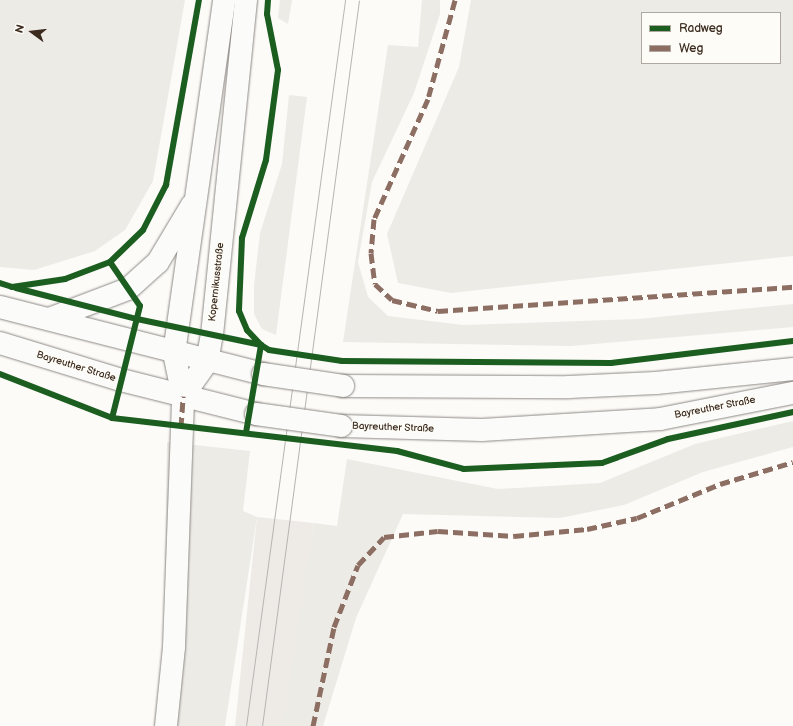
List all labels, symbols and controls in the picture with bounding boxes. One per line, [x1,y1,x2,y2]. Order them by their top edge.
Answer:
north arrow [12,12,52,52]
legend [641,12,781,64]
text: Radweg [679,21,723,36]
text: N [13,23,27,34]
text: Weg [679,41,703,56]
street label: Kopernikusstraße [207,242,227,322]
street label: Bayreuther Straße [35,349,117,385]
street label: Bayreuther Straße [673,394,757,422]
street label: Bayreuther Straße [352,421,434,435]

